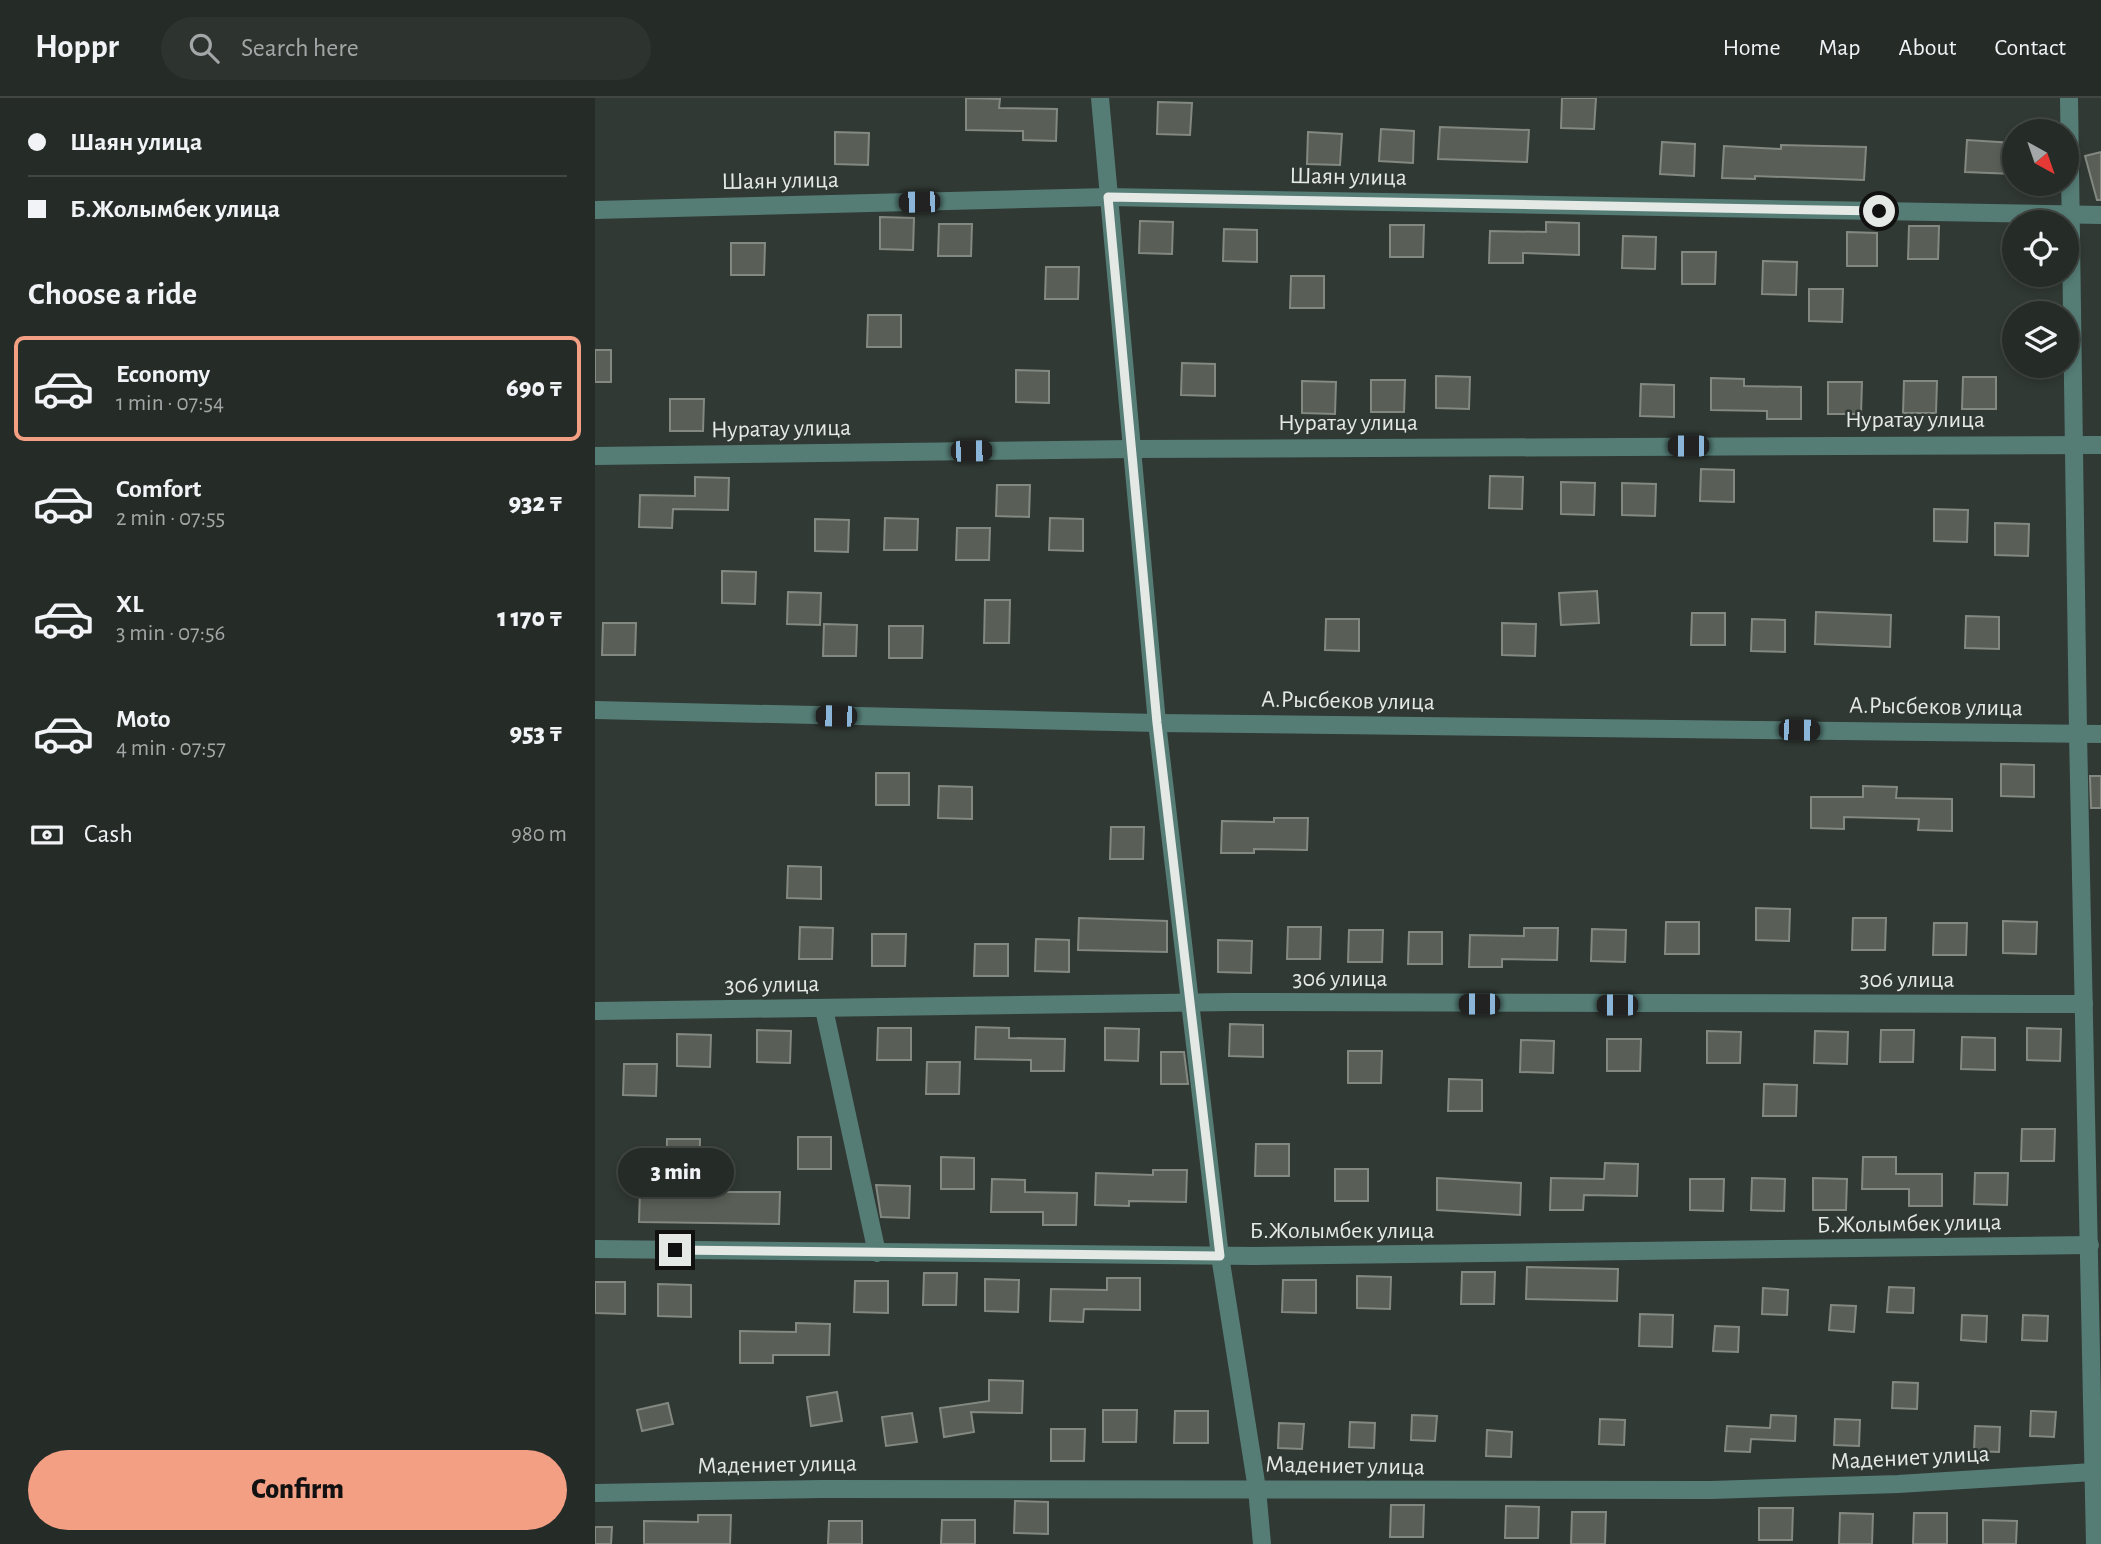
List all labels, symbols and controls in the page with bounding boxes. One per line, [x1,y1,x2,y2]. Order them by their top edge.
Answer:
search box [161,17,651,80]
icon: search [185,29,223,67]
text: Hoppr [35,31,119,64]
text: Search here [241,35,359,61]
text: Home [1723,36,1781,60]
text: Map [1819,36,1861,60]
text: About [1899,36,1956,60]
text: Contact [1994,36,2066,60]
north arrow [2002,119,2079,196]
map controls [2002,119,2079,378]
text: Шаян улица [70,129,202,155]
street label: Шаян улица [1289,164,1407,190]
street label: Шаян улица [721,168,839,194]
car [898,191,941,213]
route start [1863,195,1895,227]
text: Б.Жолымбек улица [70,196,280,222]
button: locate [2002,210,2079,287]
text: Choose a ride [28,278,197,310]
button: layers [2002,301,2079,378]
icon: car [32,357,95,420]
text: Economy [116,361,210,387]
text: 690 ₸ [506,375,563,401]
text: 1 min · 07:54 [116,392,224,415]
street label: Нуратау улица [1845,408,1985,432]
street label: Нуратау улица [1278,411,1418,435]
street label: Нуратау улица [711,416,851,442]
car [1668,436,1710,457]
car [950,440,993,462]
icon: car [32,472,95,535]
text: Comfort [116,476,201,502]
text: 932 ₸ [508,490,563,516]
text: 2 min · 07:55 [116,507,225,530]
icon: car [32,587,95,650]
text: XL [116,591,143,617]
text: 1 170 ₸ [497,605,563,631]
text: 3 min · 07:56 [116,622,225,645]
street label: А.Рысбеков улица [1261,687,1435,715]
street label: А.Рысбеков улица [1849,693,2023,721]
icon: car [32,702,95,765]
car [815,705,858,727]
text: Moto [116,706,171,732]
car [1778,719,1821,741]
text: 953 ₸ [509,720,563,746]
text: 4 min · 07:57 [116,737,226,760]
icon: cash [28,816,66,854]
text: Cash [84,821,133,847]
text: 980 m [511,823,567,846]
street label: 306 улица [1293,967,1387,991]
street label: 306 улица [1860,968,1954,992]
street label: 306 улица [724,972,820,998]
car [1459,994,1501,1015]
car [1597,995,1639,1016]
callout: 3 min [617,1148,733,1198]
text: 3 min [651,1161,701,1184]
street label: Б.Жолымбек улица [1816,1210,2002,1238]
street label: Б.Жолымбек улица [1249,1219,1435,1243]
route end [659,1234,691,1266]
street label: Мадениет улица [1830,1442,1990,1474]
button: Confirm [28,1450,567,1530]
street label: Мадениет улица [697,1452,857,1478]
street label: Мадениет улица [1265,1453,1425,1479]

